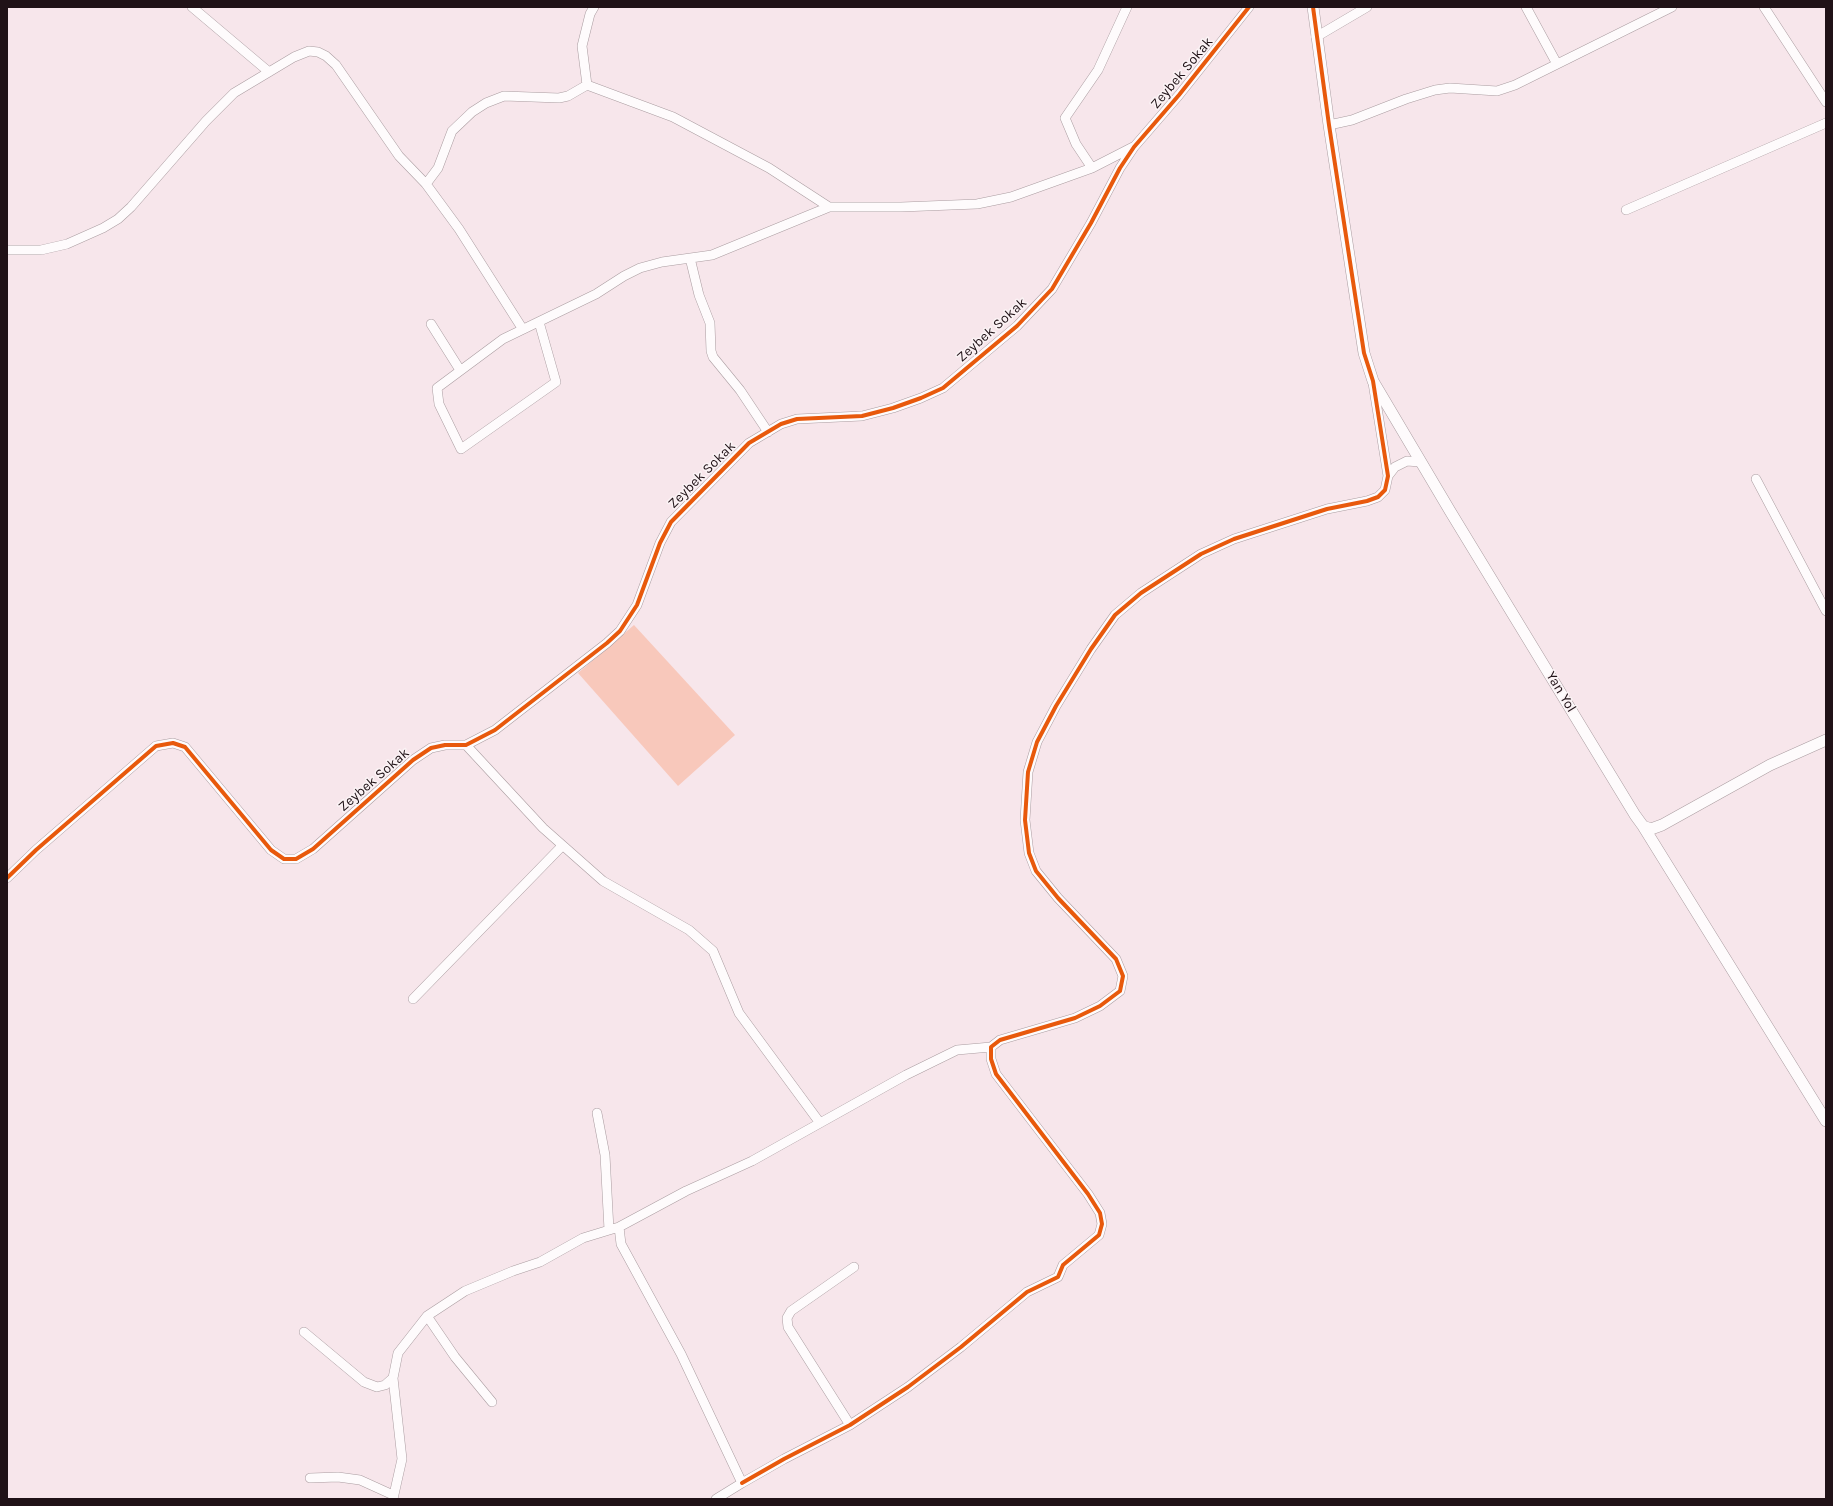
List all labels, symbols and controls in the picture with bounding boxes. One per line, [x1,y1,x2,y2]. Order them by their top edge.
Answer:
street label: Zeybek Sokak [1147,34,1217,112]
street label: Zeybek Sokak [954,294,1030,366]
street label: Zeybek Sokak [665,438,739,512]
street label: Yan Yol [1542,669,1580,715]
street label: Zeybek Sokak [335,745,413,815]

